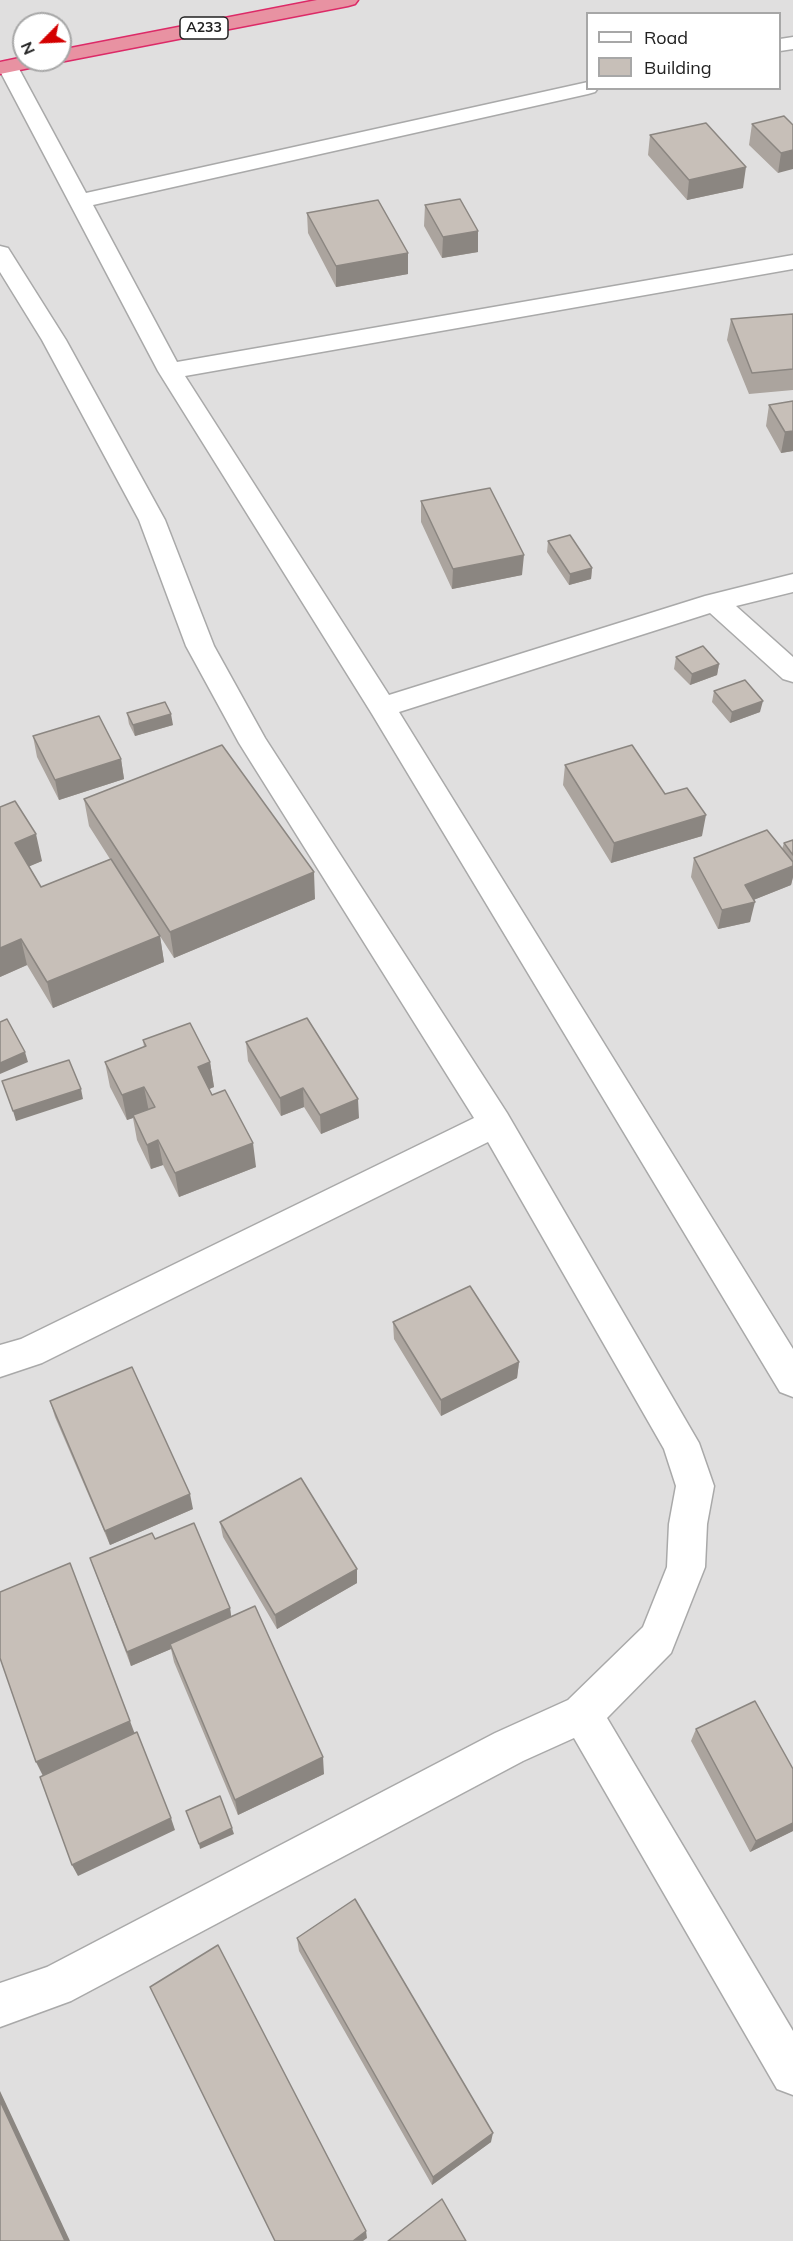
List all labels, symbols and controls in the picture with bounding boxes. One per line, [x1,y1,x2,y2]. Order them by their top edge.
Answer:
north arrow [12,12,72,72]
legend [586,12,781,90]
road number: A233 [180,17,228,39]
text: Road [644,26,688,49]
text: N [16,39,39,58]
text: Building [644,56,712,79]

